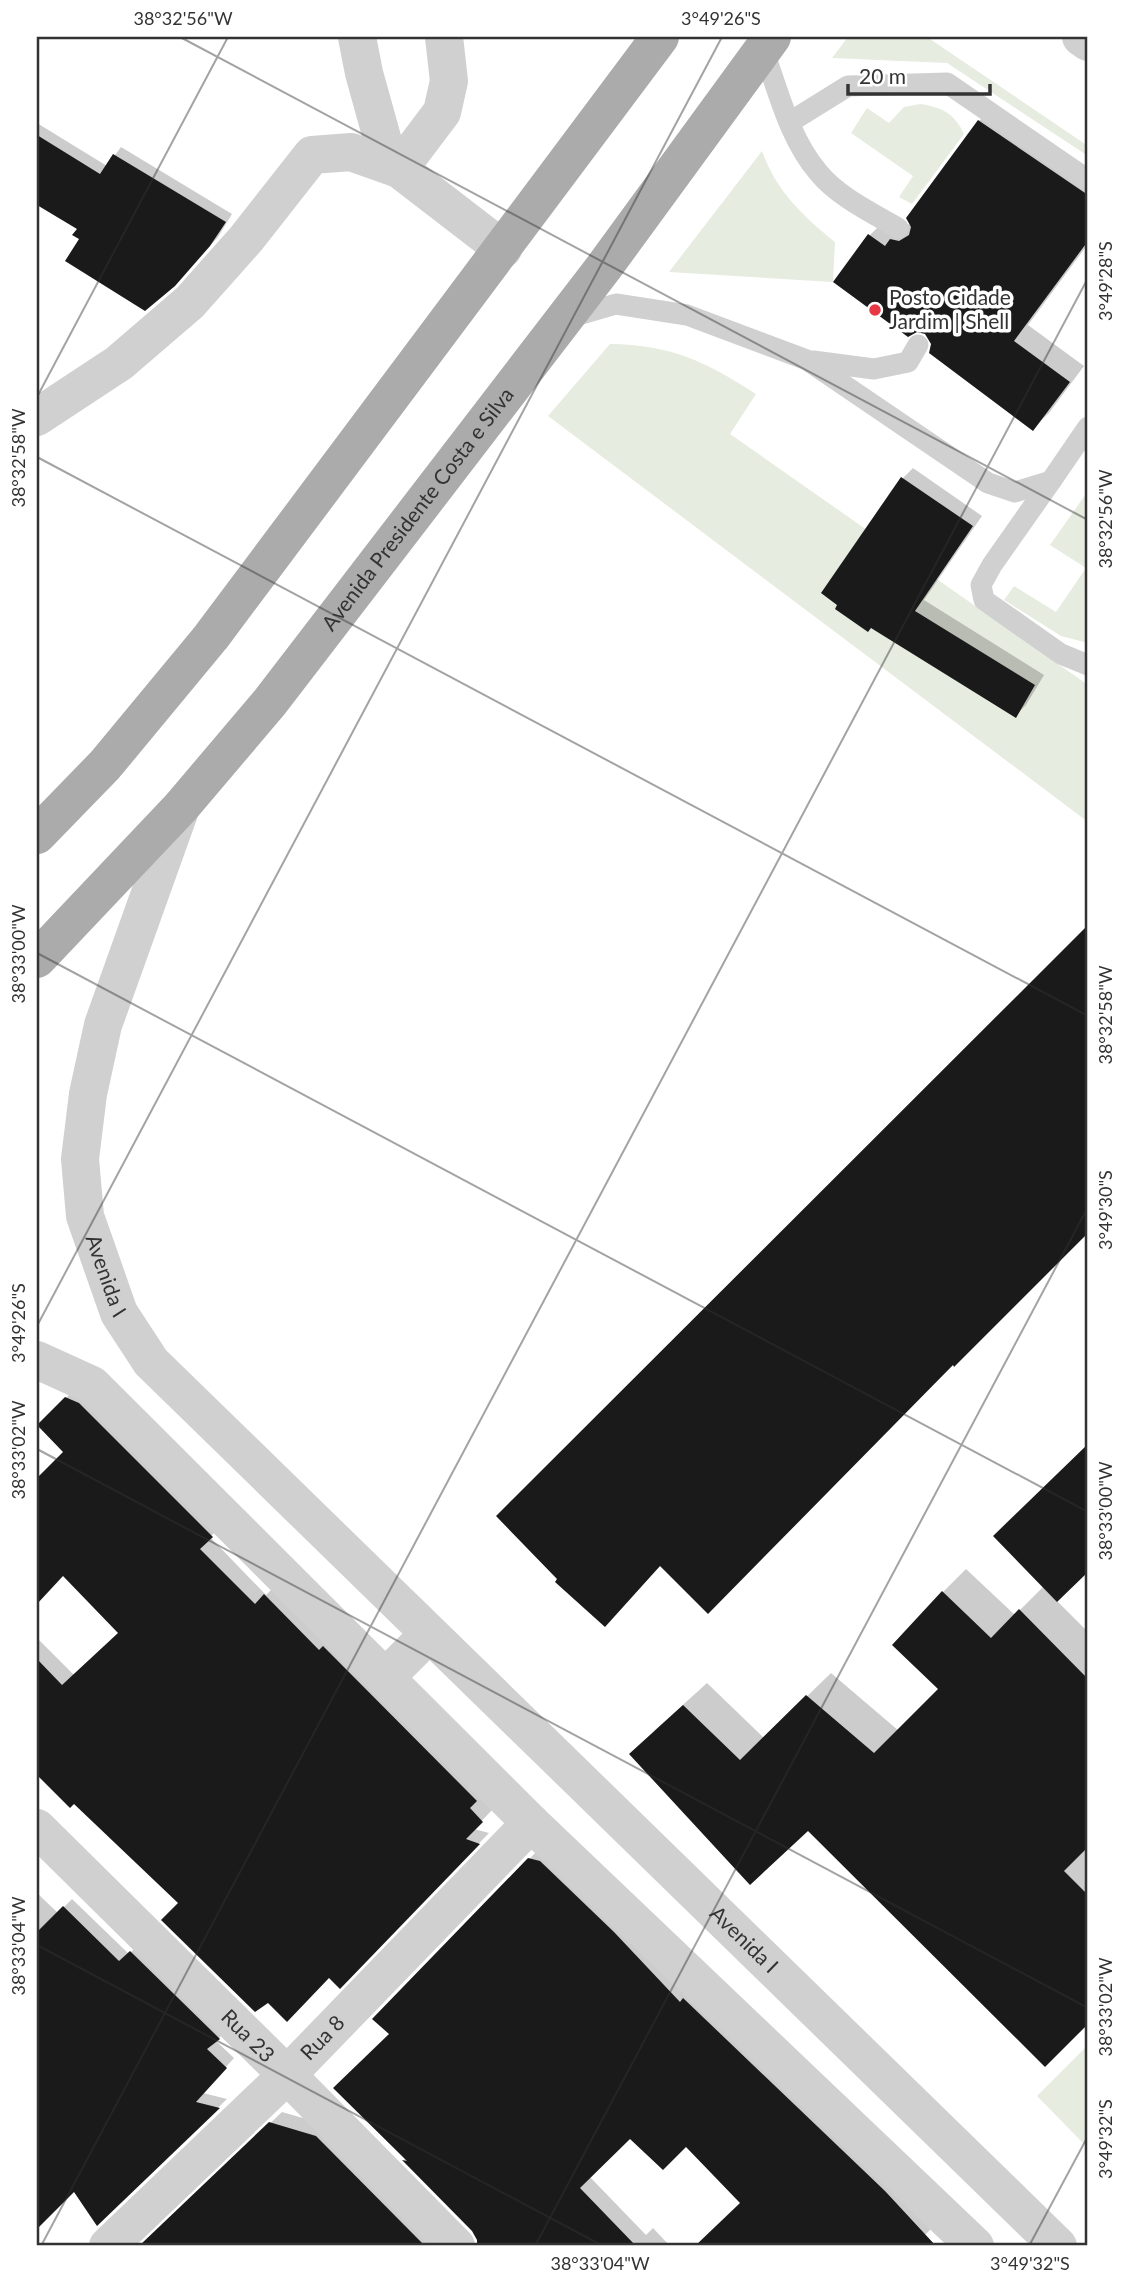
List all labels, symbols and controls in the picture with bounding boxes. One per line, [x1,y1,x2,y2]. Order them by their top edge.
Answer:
text: 38°32'56"W [133,7,233,29]
text: 3°49'26"S [681,7,761,29]
scale bar [848,52,990,96]
text: 20 m [859,63,906,88]
text: 3°49'28"S [1094,241,1116,321]
place label: Posto Cidade Jardim | Shell [889,284,1011,333]
marker: Posto Cidade Jardim | Shell [867,302,883,318]
street label: Avenida Presidente Costa e Silva [316,382,518,635]
text: 38°32'58"W [7,408,29,508]
text: 38°32'56"W [1094,469,1116,569]
text: 38°33'00"W [7,904,29,1004]
text: 38°32'58"W [1094,965,1116,1065]
text: 3°49'30"S [1094,1170,1116,1250]
street label: Avenida I [81,1231,132,1322]
text: 3°49'26"S [7,1283,29,1363]
text: 38°33'02"W [7,1400,29,1500]
text: 38°33'00"W [1094,1461,1116,1561]
text: 38°33'04"W [7,1896,29,1996]
street label: Avenida I [706,1900,784,1977]
text: 38°33'02"W [1094,1957,1116,2057]
street label: Rua 23 [217,2003,280,2067]
street label: Rua 8 [294,2009,349,2065]
text: 3°49'32"S [1094,2099,1116,2179]
text: 38°33'04"W [550,2252,650,2274]
text: 3°49'32"S [990,2252,1070,2274]

